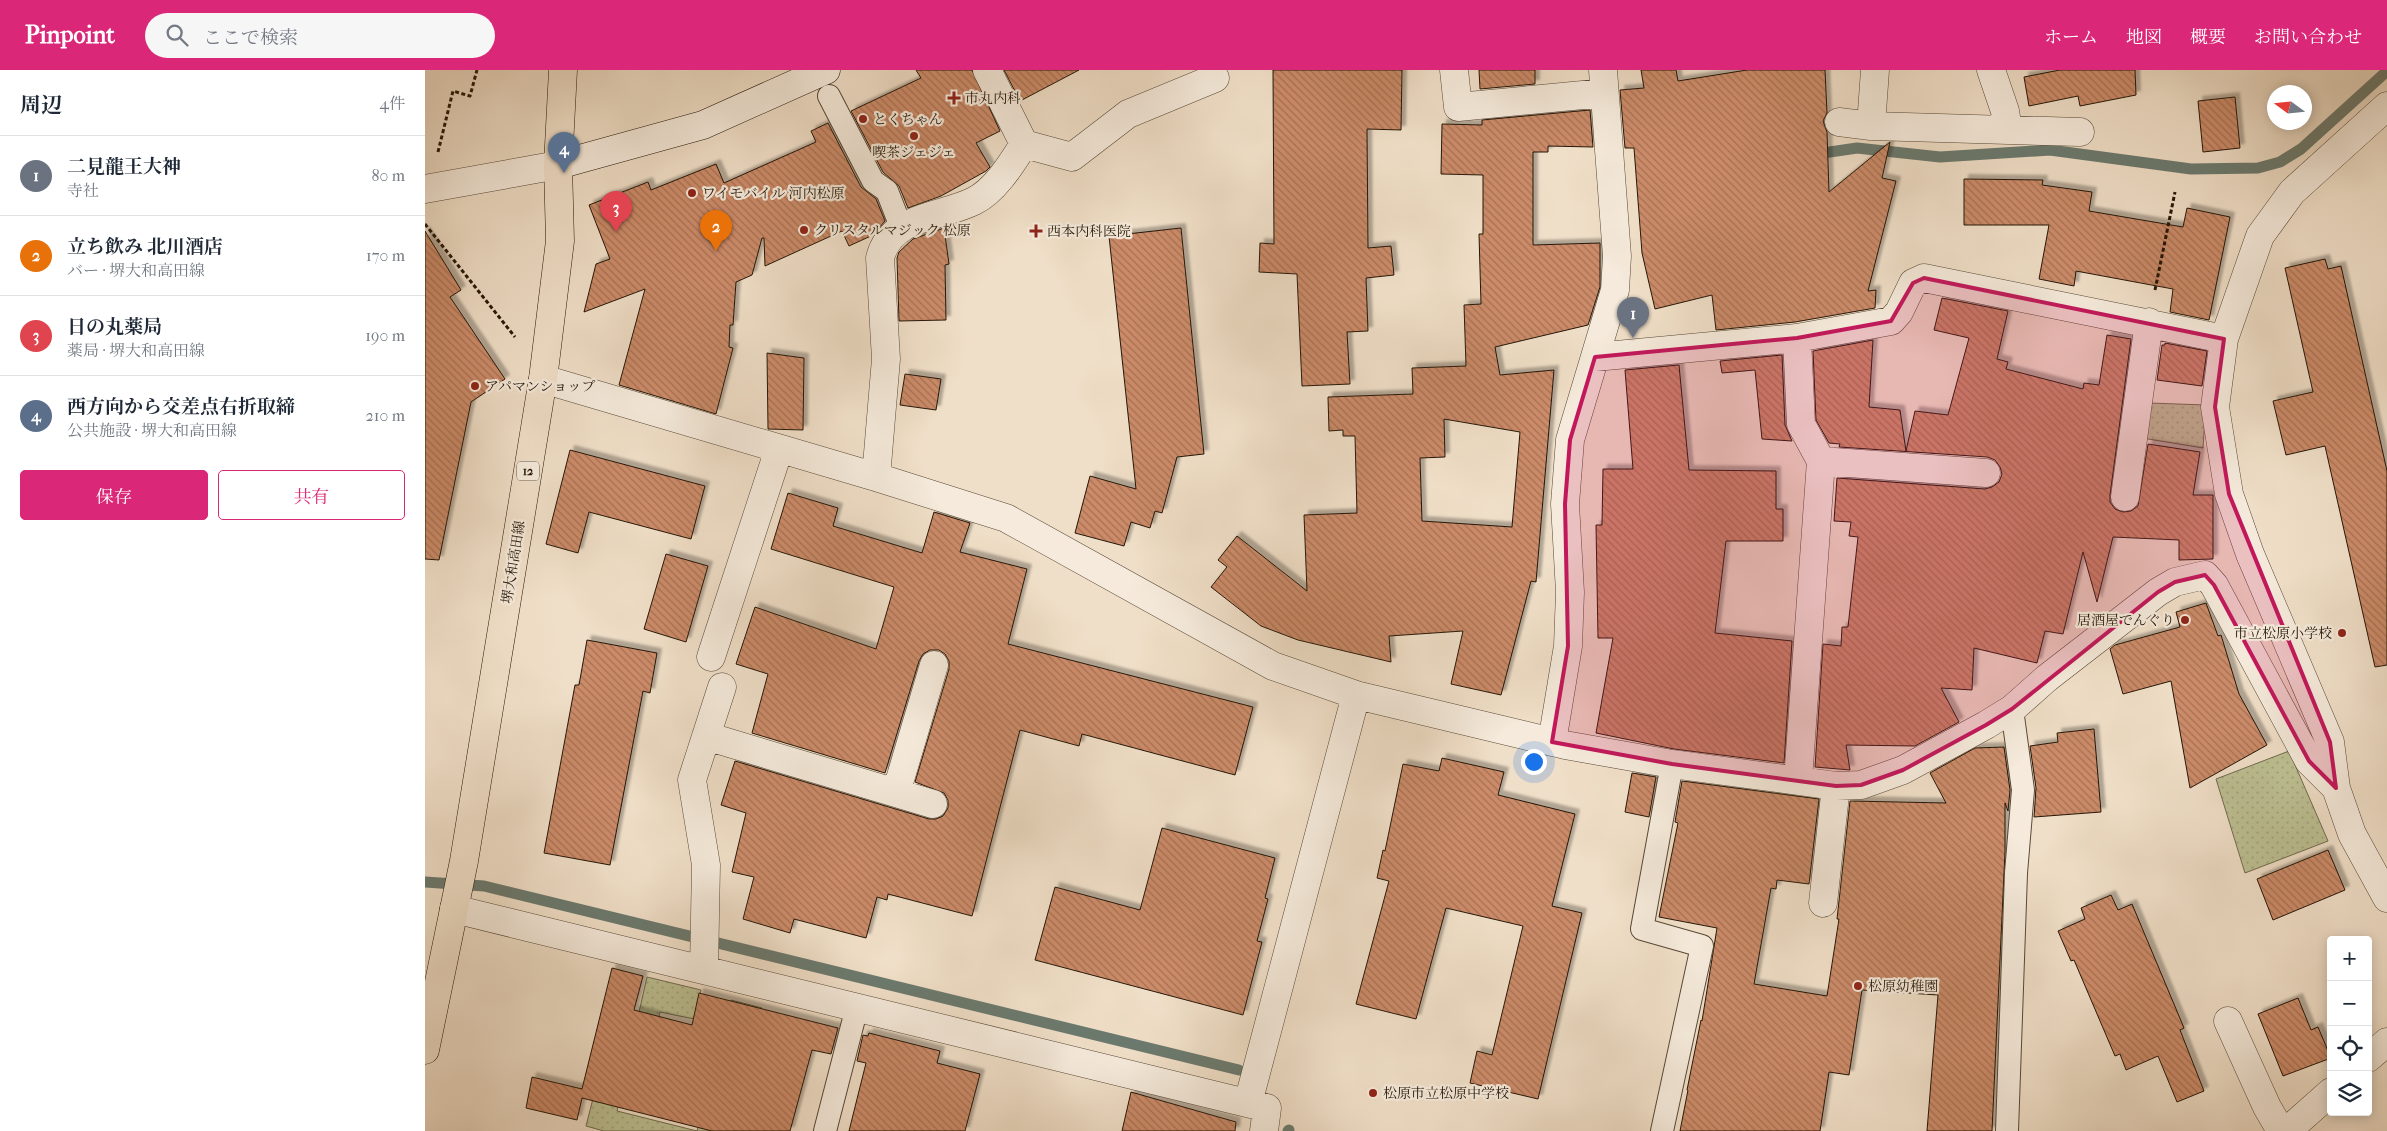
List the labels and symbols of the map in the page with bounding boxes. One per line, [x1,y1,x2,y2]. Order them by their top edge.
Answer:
north arrow [2267,85,2312,130]
place label: 市丸内科 [965,90,1021,107]
marker: 市丸内科 [947,91,961,105]
place label: とくちゃん [873,111,943,128]
marker: とくちゃん [857,113,869,125]
marker: 喫茶ジェジェ [908,130,920,142]
pin: 4 [548,132,580,173]
place label: 喫茶ジェジェ [872,144,956,161]
place label: ワイモバイル 河内松原 [702,185,845,202]
marker: ワイモバイル 河内松原 [686,187,698,199]
pin: 3 [600,191,632,232]
pin: 2 [700,210,732,251]
place label: クリスタルマジック 松原 [814,222,971,239]
place label: 西本内科医院 [1047,223,1131,240]
marker: クリスタルマジック 松原 [798,224,810,236]
marker: 西本内科医院 [1029,224,1043,238]
pin: 1 [1617,297,1649,338]
place label: アパマンショップ [485,378,595,395]
marker: アパマンショップ [469,380,481,392]
road number: 12 [517,462,539,481]
street label: 堺大和高田線 [499,519,528,605]
place label: 居酒屋でんぐり [2077,612,2175,629]
marker: 居酒屋でんぐり [2179,614,2191,626]
place label: 市立松原小学校 [2234,625,2332,642]
marker: 市立松原小学校 [2336,627,2348,639]
your location [1521,749,1547,775]
place label: 松原幼稚園 [1868,978,1938,995]
marker: 松原幼稚園 [1852,980,1864,992]
place label: 松原市立松原中学校 [1383,1085,1509,1102]
marker: 松原市立松原中学校 [1367,1087,1379,1099]

